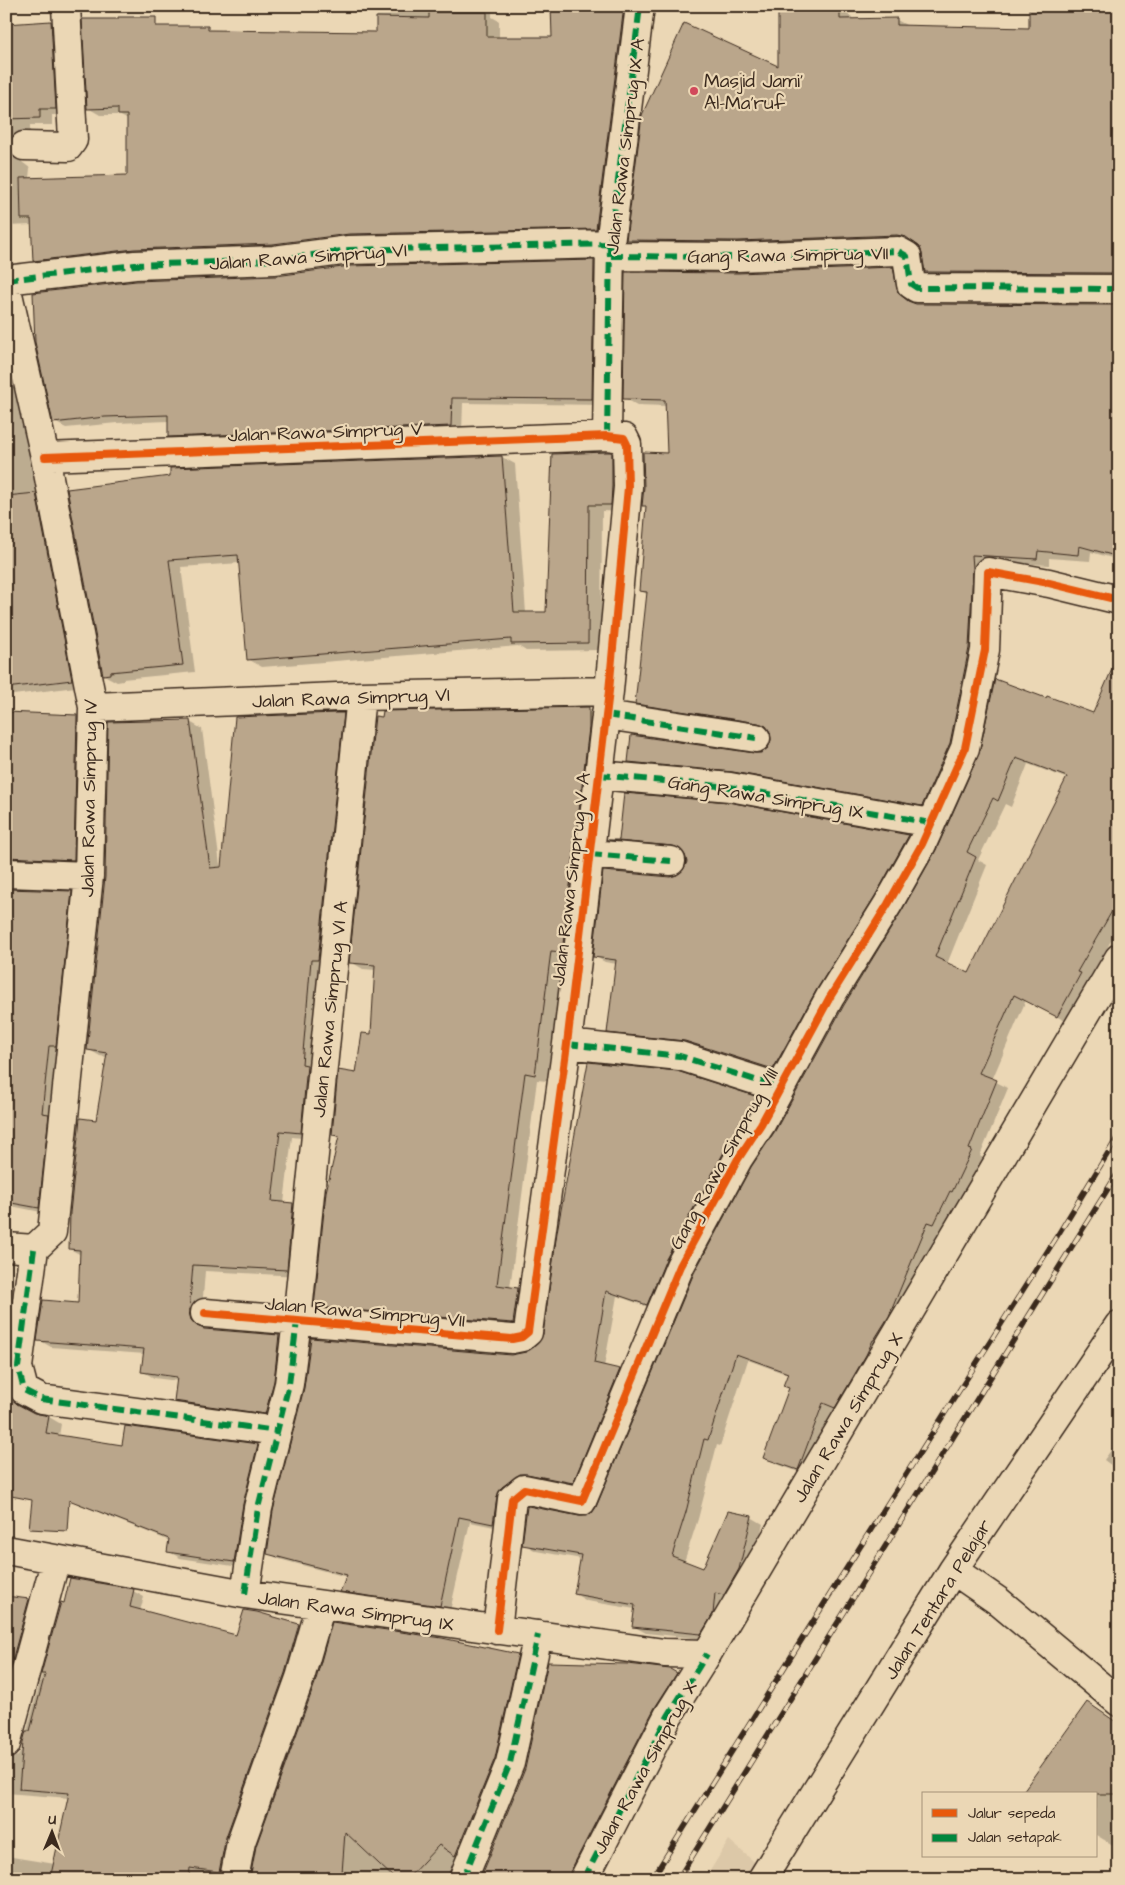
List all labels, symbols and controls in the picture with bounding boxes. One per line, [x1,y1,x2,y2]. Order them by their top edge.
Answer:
street label: Jalan Rawa Simprug IX A [599,37,653,256]
place label: Masjid Jami' Al-Ma'ruf [704,68,803,117]
marker: Masjid Jami' Al-Ma'ruf [688,85,700,97]
street label: Jalan Rawa Simprug VI [208,237,408,279]
street label: Gang Rawa Simprug VII [687,240,889,272]
street label: Jalan Rawa Simprug V [227,416,423,450]
street label: Jalan Rawa Simprug VI [252,682,451,716]
street label: Jalan Rawa Simprug IV [74,699,106,897]
street label: Gang Rawa Simprug IX [666,769,866,827]
street label: Jalan Rawa Simprug V A [545,771,599,988]
street label: Jalan Rawa Simprug VI A [306,899,356,1119]
street label: Gang Rawa Simprug VIII [663,1063,786,1255]
street label: Jalan Rawa Simprug VII [263,1290,466,1336]
street label: Jalan Rawa Simprug X [787,1327,911,1509]
street label: Jalan Tentara Pelajar [878,1514,999,1685]
street label: Jalan Rawa Simprug IX [256,1584,456,1640]
street label: Jalan Rawa Simprug X [586,1676,705,1860]
legend [922,1792,1098,1858]
text: Jalur sepeda [968,1803,1056,1824]
north arrow [28,1808,78,1858]
text: U [48,1810,56,1830]
text: Jalan setapak [968,1827,1062,1848]

